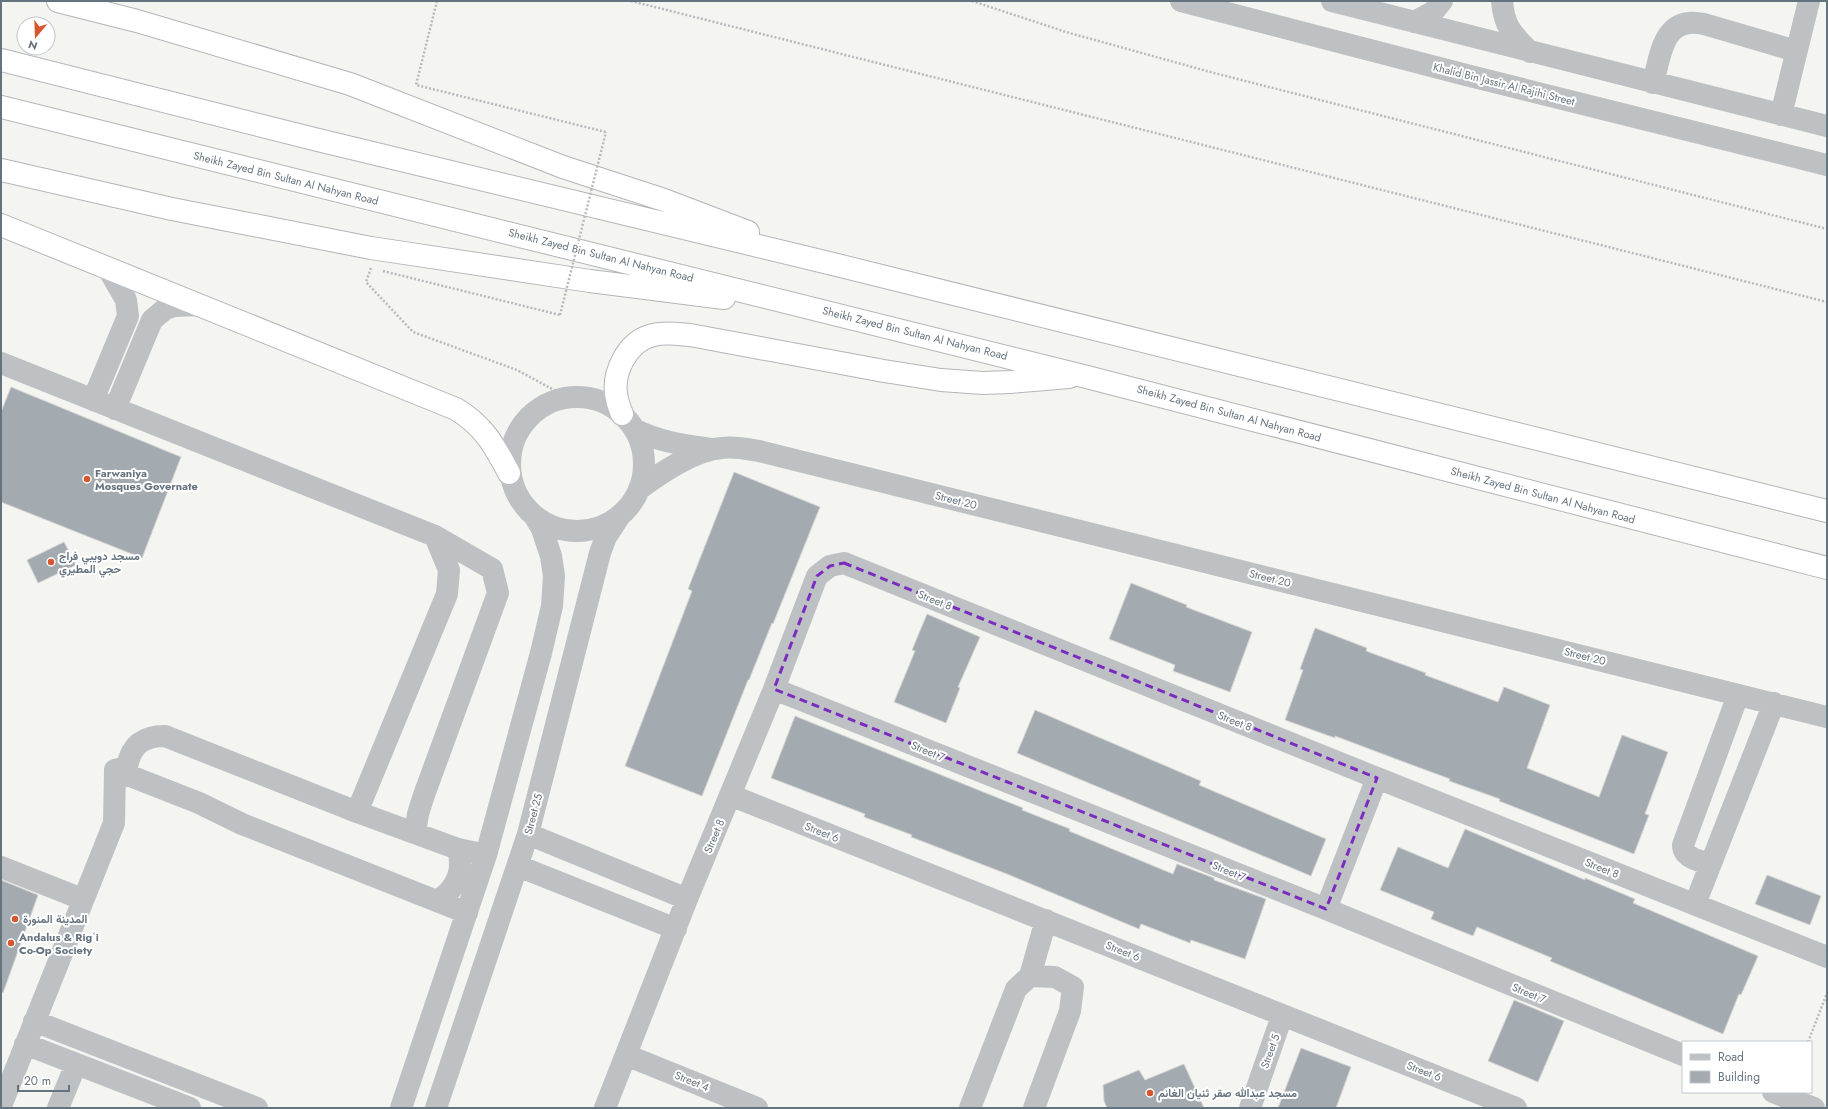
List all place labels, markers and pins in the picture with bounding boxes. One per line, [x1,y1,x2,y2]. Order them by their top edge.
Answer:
place label: Farwaniya Mosques Governate [95,465,198,494]
marker: Farwaniya Mosques Governate [82,474,92,484]
place label: مسجد دويبي فراج حجي المطيري [59,548,140,578]
marker: مسجد دويبي فراج حجي المطيري [46,557,56,567]
place label: المدينة المنورة [23,911,88,927]
marker: المدينة المنورة [10,914,20,924]
place label: Andalus & Rigʿi Co-Op Society [18,929,99,958]
marker: Andalus & Rigʿi Co-Op Society [6,938,16,948]
place label: مسجد عبدالله صقر ثنيان الغانم [1158,1085,1297,1101]
marker: مسجد عبدالله صقر ثنيان الغانم [1145,1088,1155,1098]

